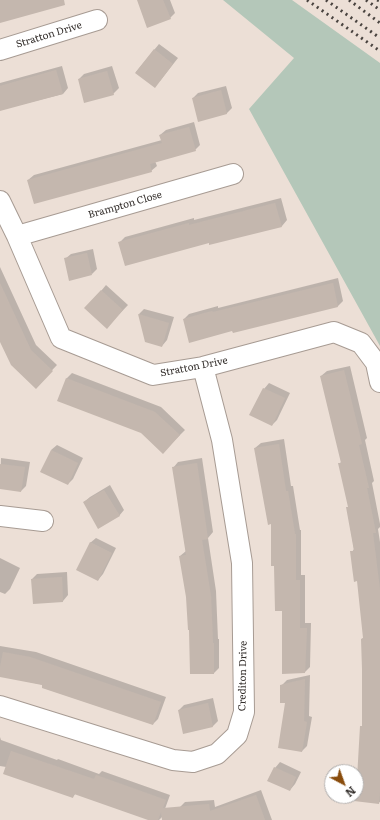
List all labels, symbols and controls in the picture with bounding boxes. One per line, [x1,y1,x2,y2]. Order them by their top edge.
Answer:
street label: Stratton Drive [15,19,83,51]
street label: Brampton Close [87,189,163,221]
street label: Stratton Drive [159,355,229,379]
street label: Crediton Drive [236,641,250,711]
north arrow [324,764,364,804]
text: N [342,783,360,801]

